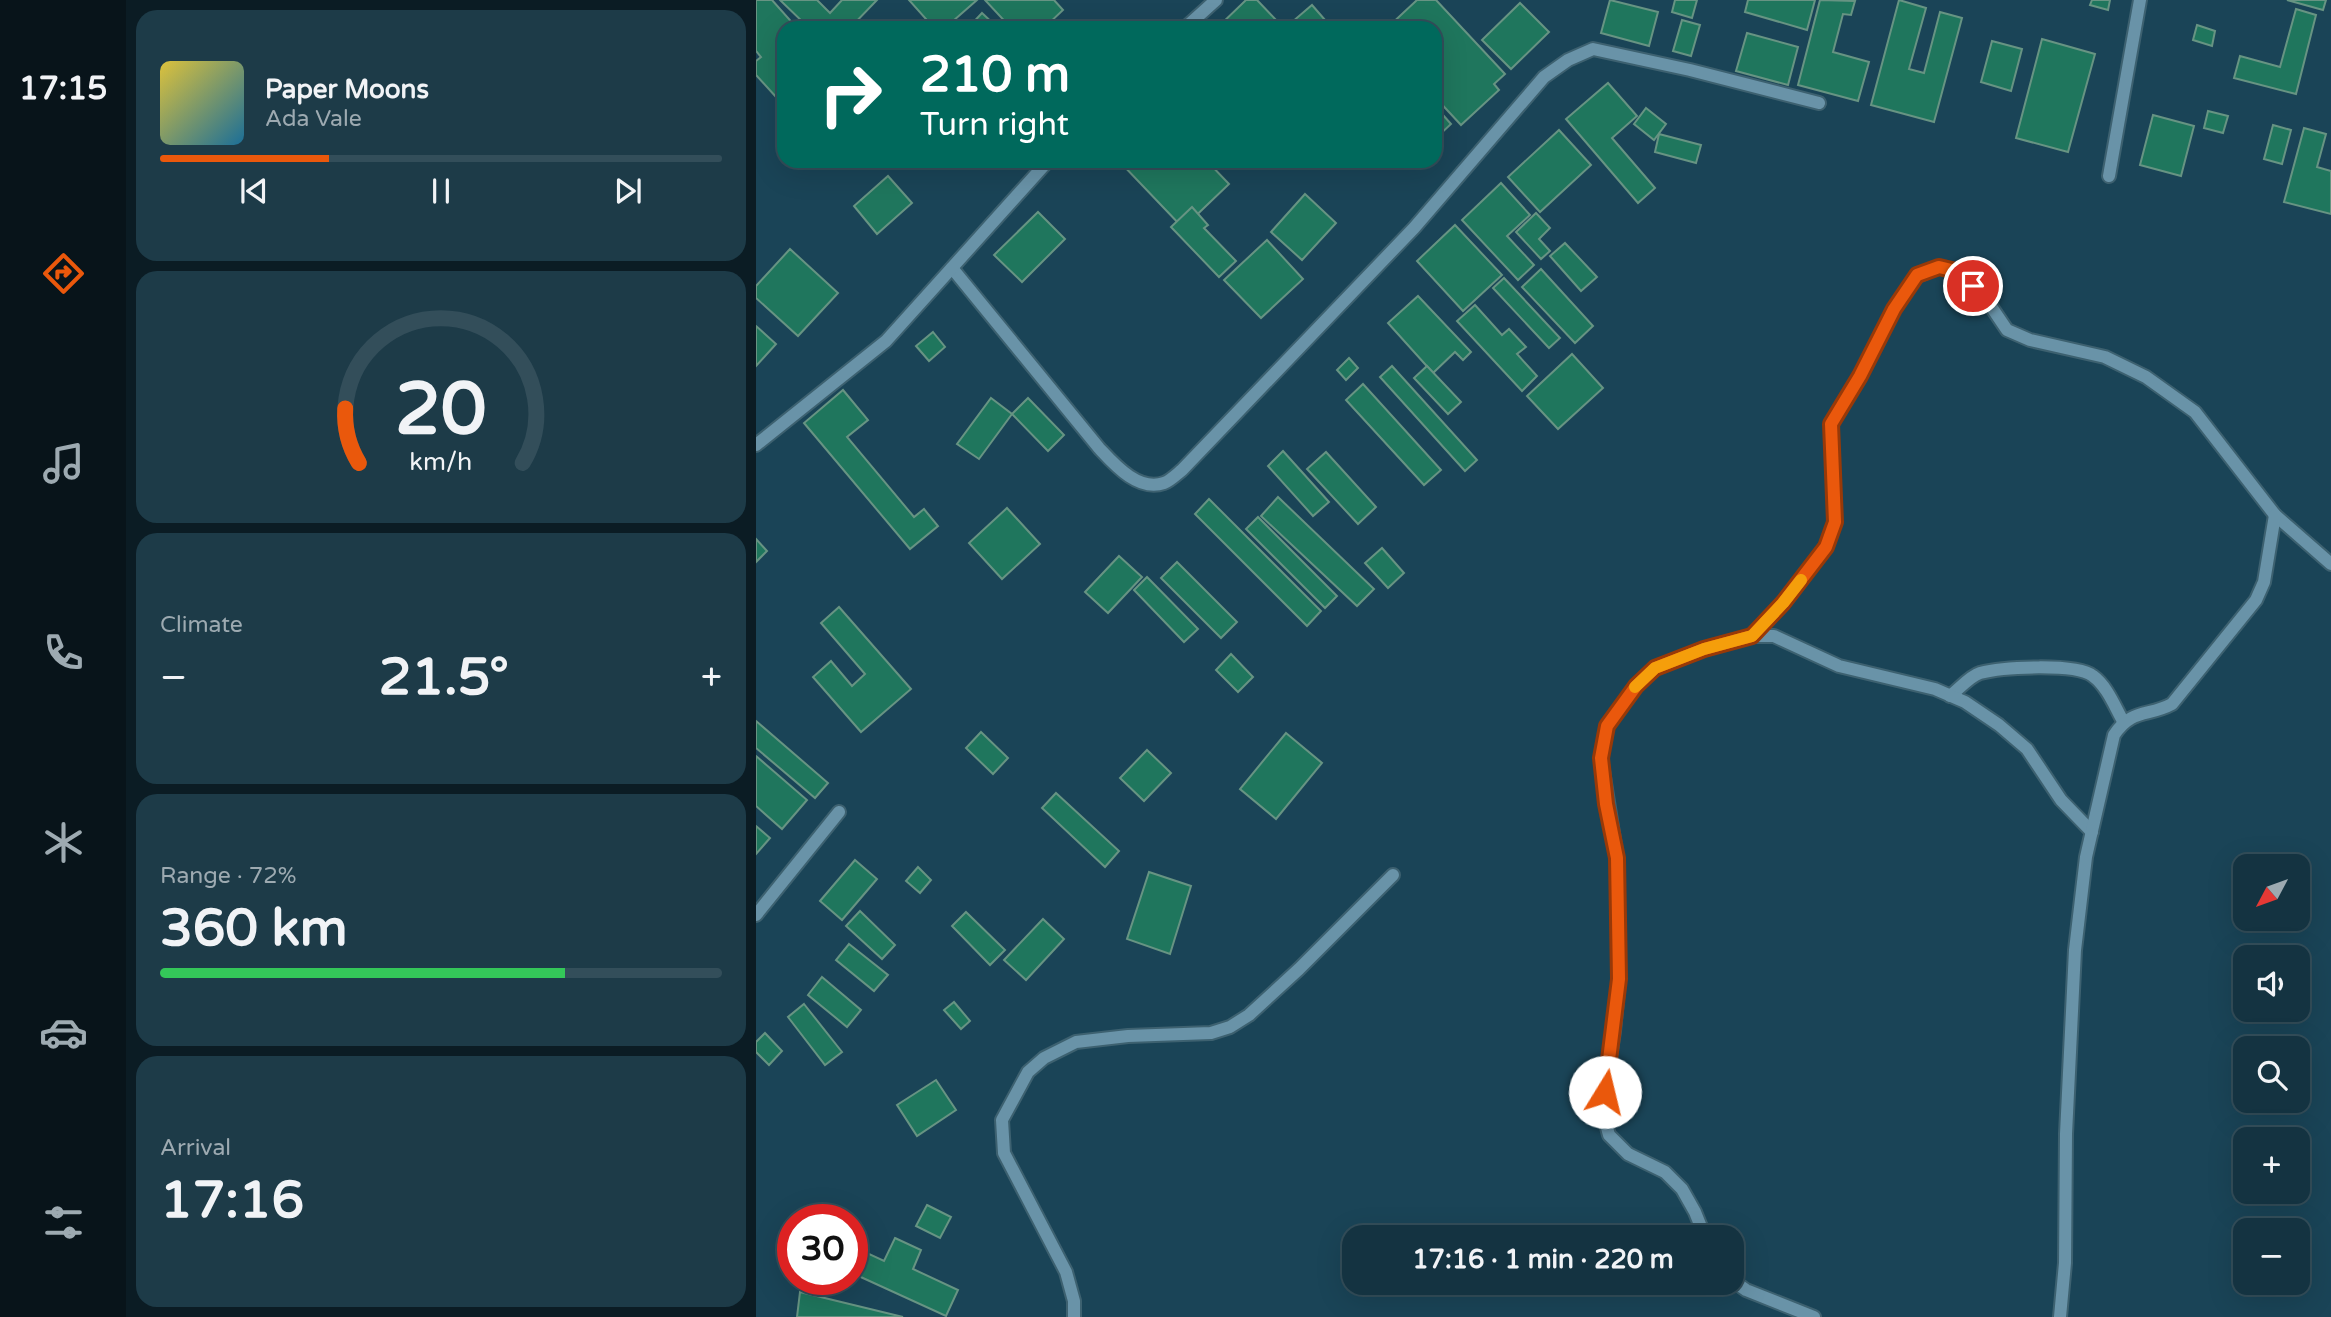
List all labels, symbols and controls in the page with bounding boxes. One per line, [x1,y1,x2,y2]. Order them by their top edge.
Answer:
text: 210 m [920,46,1070,105]
icon: right [805,49,896,140]
text: 17:15 [19,70,107,108]
text: Paper Moons [265,74,429,105]
text: Ada Vale [265,105,362,133]
text: Turn right [920,106,1069,144]
icon: previous [235,172,273,210]
icon: pause [422,172,460,210]
icon: next [609,172,647,210]
icon: directions [39,249,88,298]
pin [1943,256,2003,316]
icon: arrive [1954,267,1992,305]
text: 20 [395,367,487,455]
icon: music [39,439,88,488]
text: km/h [410,447,472,477]
text: Climate [160,611,243,639]
icon: phone [39,628,88,677]
text: 21.5° [379,646,509,709]
text: − [160,655,187,701]
text: + [701,655,722,701]
icon: climate [39,818,88,867]
north arrow [2233,854,2310,931]
map controls [2233,854,2310,1295]
text: Range · 72% [160,862,296,890]
text: 360 km [160,897,348,960]
button: sound [2233,945,2310,1022]
icon: car [39,1008,88,1057]
button: search [2233,1036,2310,1113]
position arrow [1568,1055,1642,1129]
button: + [2233,1127,2310,1204]
text: Arrival [160,1134,231,1162]
text: 17:16 [160,1169,304,1232]
icon: filters [39,1198,88,1247]
speed limit sign: 30 [777,1204,868,1295]
button: − [2233,1218,2310,1295]
text: 17:16 · 1 min · 220 m [1412,1244,1674,1275]

